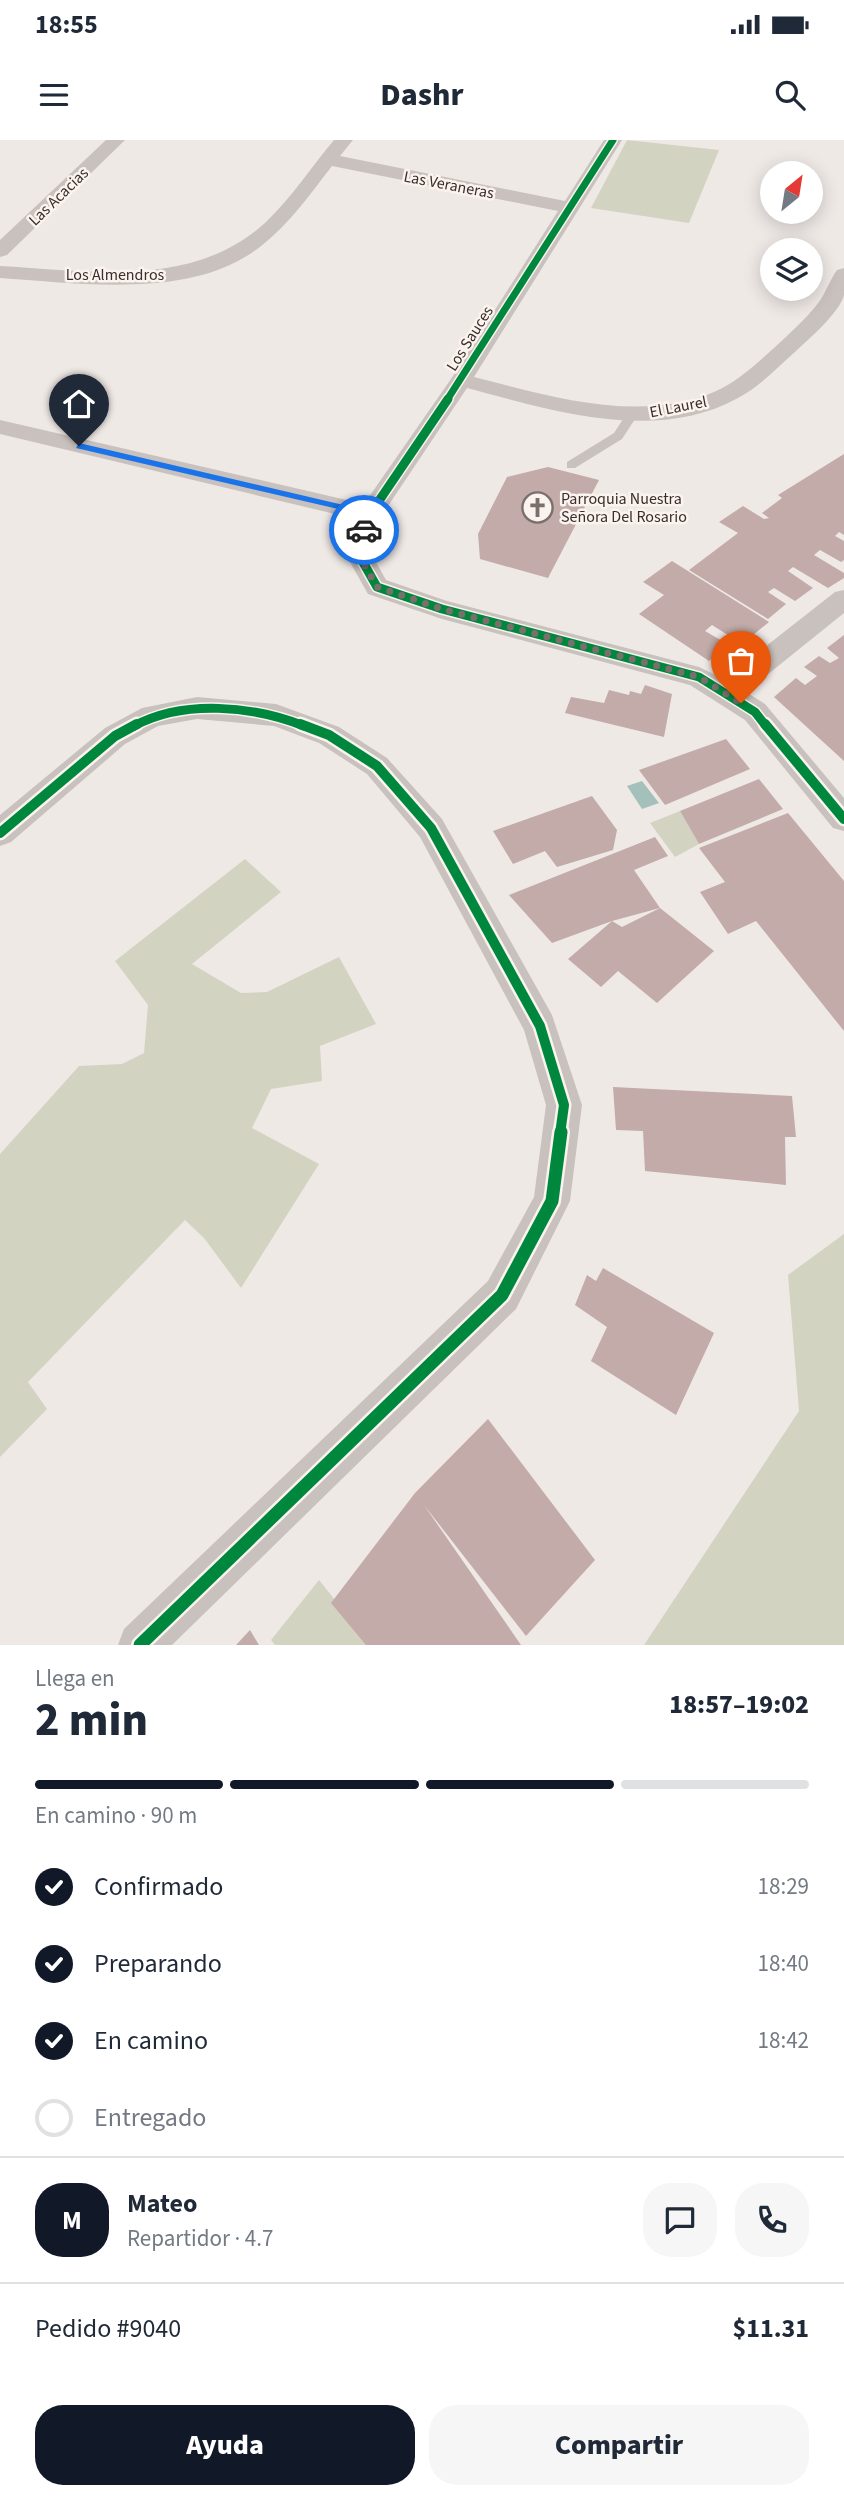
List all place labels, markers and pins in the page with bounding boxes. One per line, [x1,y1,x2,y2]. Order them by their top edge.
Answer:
pin [49,374,109,446]
place label: Parroquia Nuestra Señora Del Rosario [561,488,687,528]
church icon: Parroquia Nuestra Señora Del Rosario [521,490,555,524]
pin [711,631,771,703]

